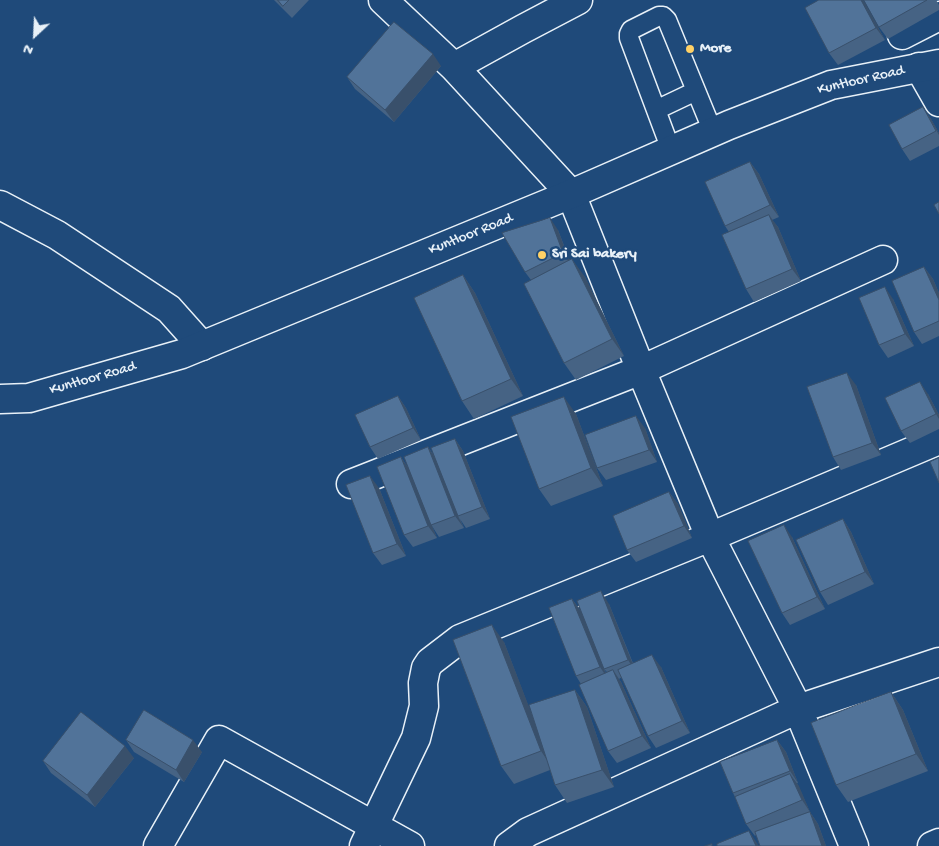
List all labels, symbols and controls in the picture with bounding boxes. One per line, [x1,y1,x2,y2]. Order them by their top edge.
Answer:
north arrow [10,10,60,60]
text: N [21,39,36,59]
place label: More [700,40,731,58]
marker: More [684,43,696,55]
street label: Kuntloor Road [816,62,906,100]
street label: Kuntloor Road [426,210,516,260]
place label: Sri Sai bakery [552,246,637,264]
marker: Sri Sai bakery [536,249,548,261]
street label: Kuntloor Road [48,358,138,400]

